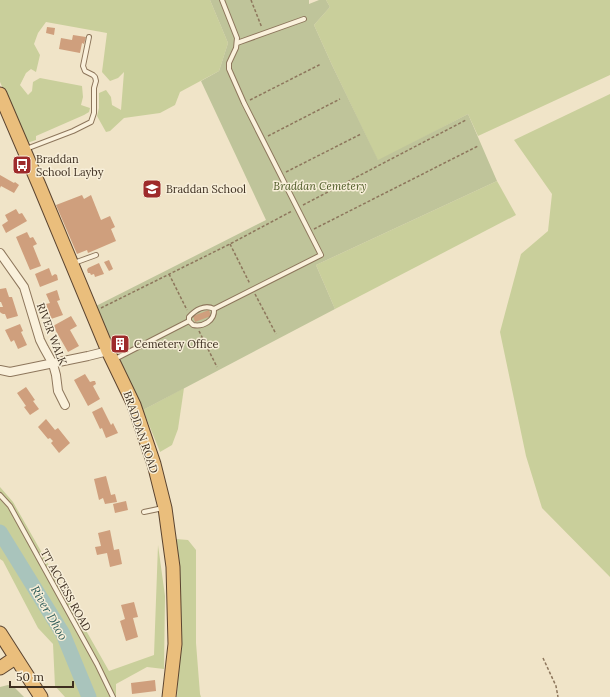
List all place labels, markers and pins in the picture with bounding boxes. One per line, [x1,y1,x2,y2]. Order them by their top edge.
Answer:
place label: Braddan School Layby [36,152,104,179]
bus stop icon: Braddan School Layby [11,154,33,176]
school or university icon: Braddan School [141,178,163,200]
place label: Braddan School [166,182,246,196]
building icon: Cemetery Office [109,333,131,355]
place label: Cemetery Office [134,337,218,351]

